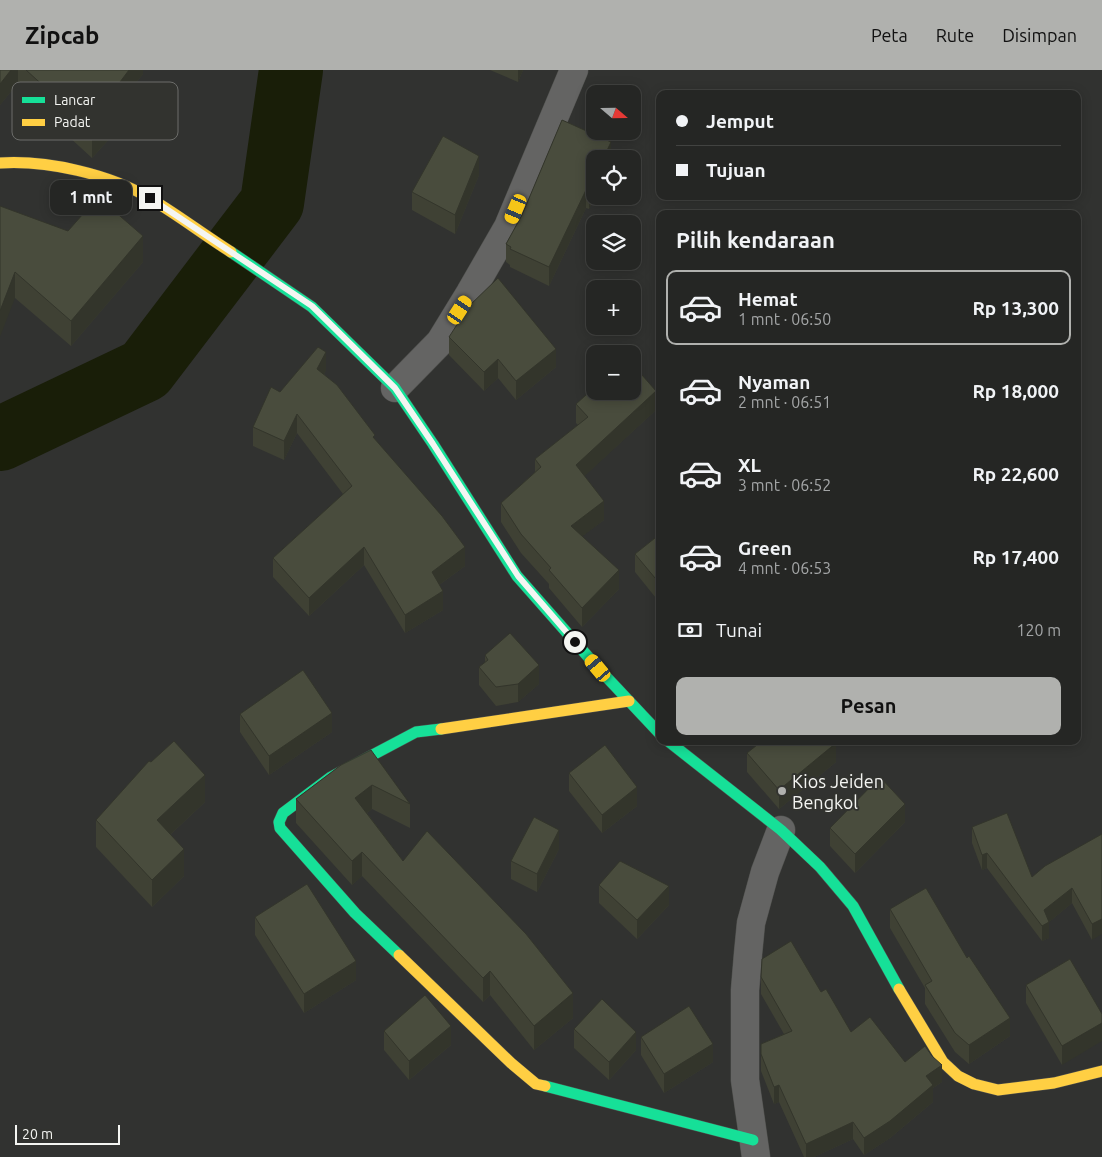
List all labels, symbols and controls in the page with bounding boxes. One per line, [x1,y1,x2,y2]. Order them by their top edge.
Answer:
text: Zipcab [25,22,99,49]
text: Peta [871,25,908,45]
text: Rute [936,25,974,45]
text: Disimpan [1002,25,1077,45]
legend [12,82,178,140]
north arrow [586,85,641,140]
map controls [586,85,641,400]
text: Lancar [54,92,96,108]
text: Jemput [706,110,774,132]
text: Padat [54,114,91,130]
button: locate [586,150,641,205]
text: Tujuan [706,159,766,181]
callout: 1 mnt [50,180,132,216]
route end [139,187,161,209]
text: 1 mnt [70,188,112,206]
car [503,192,528,226]
button: layers [586,215,641,270]
text: Pilih kendaraan [676,227,835,252]
button: + [586,280,641,335]
icon: car [678,285,723,330]
text: Hemat [738,288,798,310]
car [445,293,474,327]
text: Rp 13,300 [972,297,1059,319]
text: 1 mnt · 06:50 [738,310,831,328]
button: − [586,345,641,400]
icon: car [678,368,723,413]
text: Nyaman [738,371,810,393]
text: Rp 18,000 [972,380,1059,402]
text: 2 mnt · 06:51 [738,393,831,411]
icon: car [678,451,723,496]
text: XL [738,454,761,476]
text: Rp 22,600 [972,463,1059,485]
text: 3 mnt · 06:52 [738,476,831,494]
icon: car [678,534,723,579]
text: Green [738,537,792,559]
text: Rp 17,400 [972,546,1059,568]
text: 4 mnt · 06:53 [738,559,831,577]
icon: cash [676,616,704,644]
text: Tunai [716,619,762,641]
text: 120 m [1016,621,1061,639]
route start [564,631,586,653]
car [582,652,613,684]
button: Pesan [676,677,1061,735]
place label: Kios Jeiden Bengkol [792,771,884,812]
marker: Kios Jeiden Bengkol [776,785,788,797]
scale bar [15,1122,120,1145]
text: 20 m [22,1126,53,1142]

